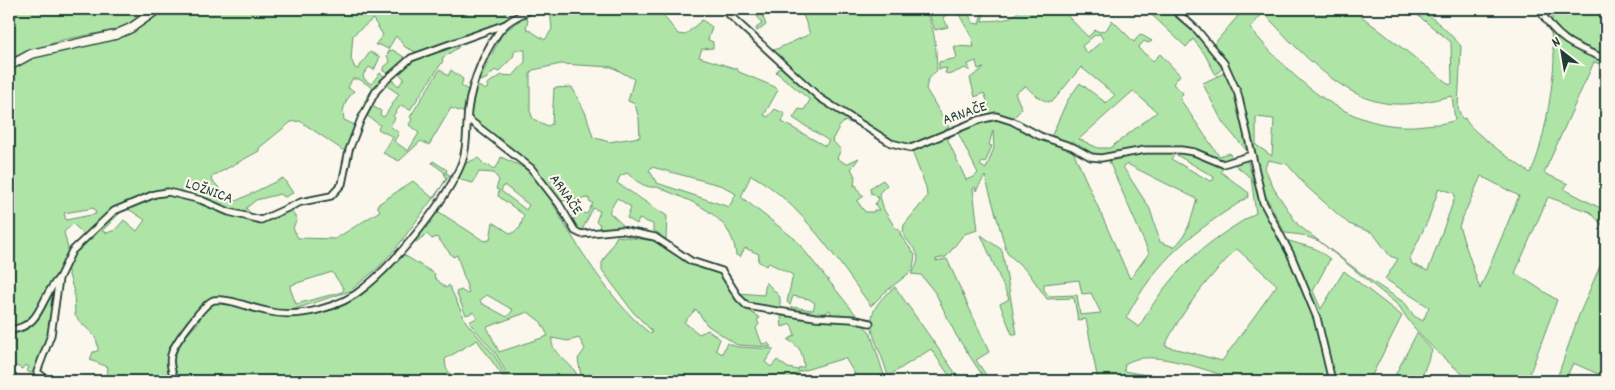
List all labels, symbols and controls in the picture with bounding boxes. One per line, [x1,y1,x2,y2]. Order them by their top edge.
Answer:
north arrow [1538,28,1588,78]
text: N [1548,32,1565,53]
street label: ARNAČE [940,96,990,132]
street label: ARNAČE [543,170,587,220]
street label: LOŽNICA [182,174,236,210]

